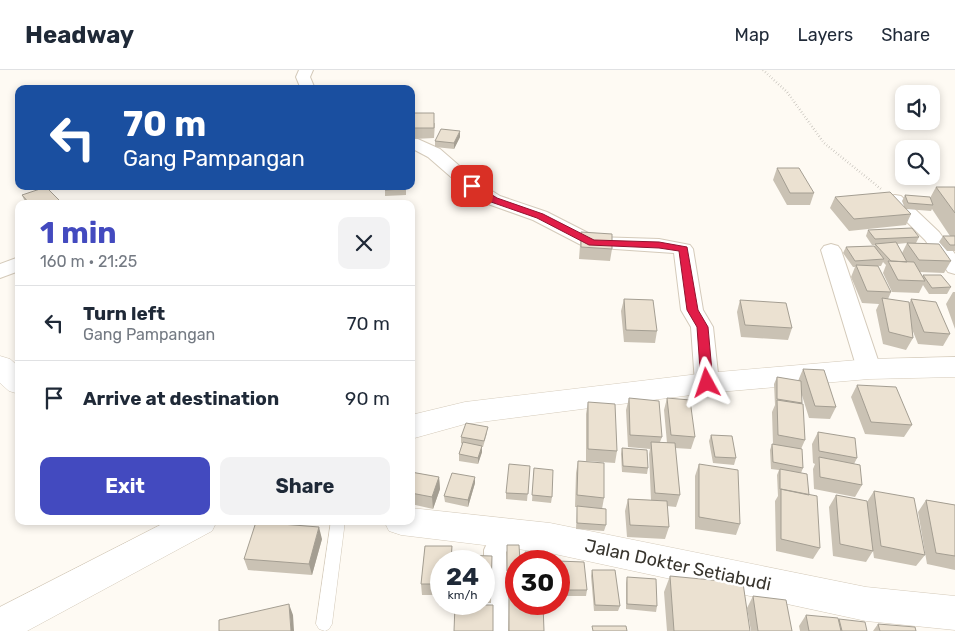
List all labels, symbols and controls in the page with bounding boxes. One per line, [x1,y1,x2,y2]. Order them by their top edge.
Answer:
text: Headway [25,21,134,49]
text: Map [735,24,770,46]
text: Layers [798,24,853,46]
text: Share [881,24,930,46]
map controls [895,85,940,185]
button: sound [895,85,940,130]
text: 70 m [123,103,206,145]
icon: left [40,105,105,170]
button: search [895,140,940,185]
text: Gang Pampangan [123,145,305,172]
pin [451,165,493,207]
icon: arrive [458,172,486,200]
text: 1 min [40,215,117,251]
button: close [338,217,390,269]
text: 160 m · 21:25 [40,252,137,271]
text: Turn left [83,302,165,325]
icon: left [40,309,68,337]
text: 70 m [347,312,390,335]
text: Gang Pampangan [83,325,215,344]
position arrow [680,356,732,408]
icon: arrive [40,384,68,412]
text: Arrive at destination [83,387,279,410]
text: 90 m [345,387,390,410]
button: Exit [40,457,210,515]
button: Share [220,457,390,515]
street label: Jalan Dokter Setiabudi [583,534,773,596]
speed limit sign: 30 [505,550,570,615]
text: 24 [446,562,479,591]
text: km/h [448,588,477,602]

